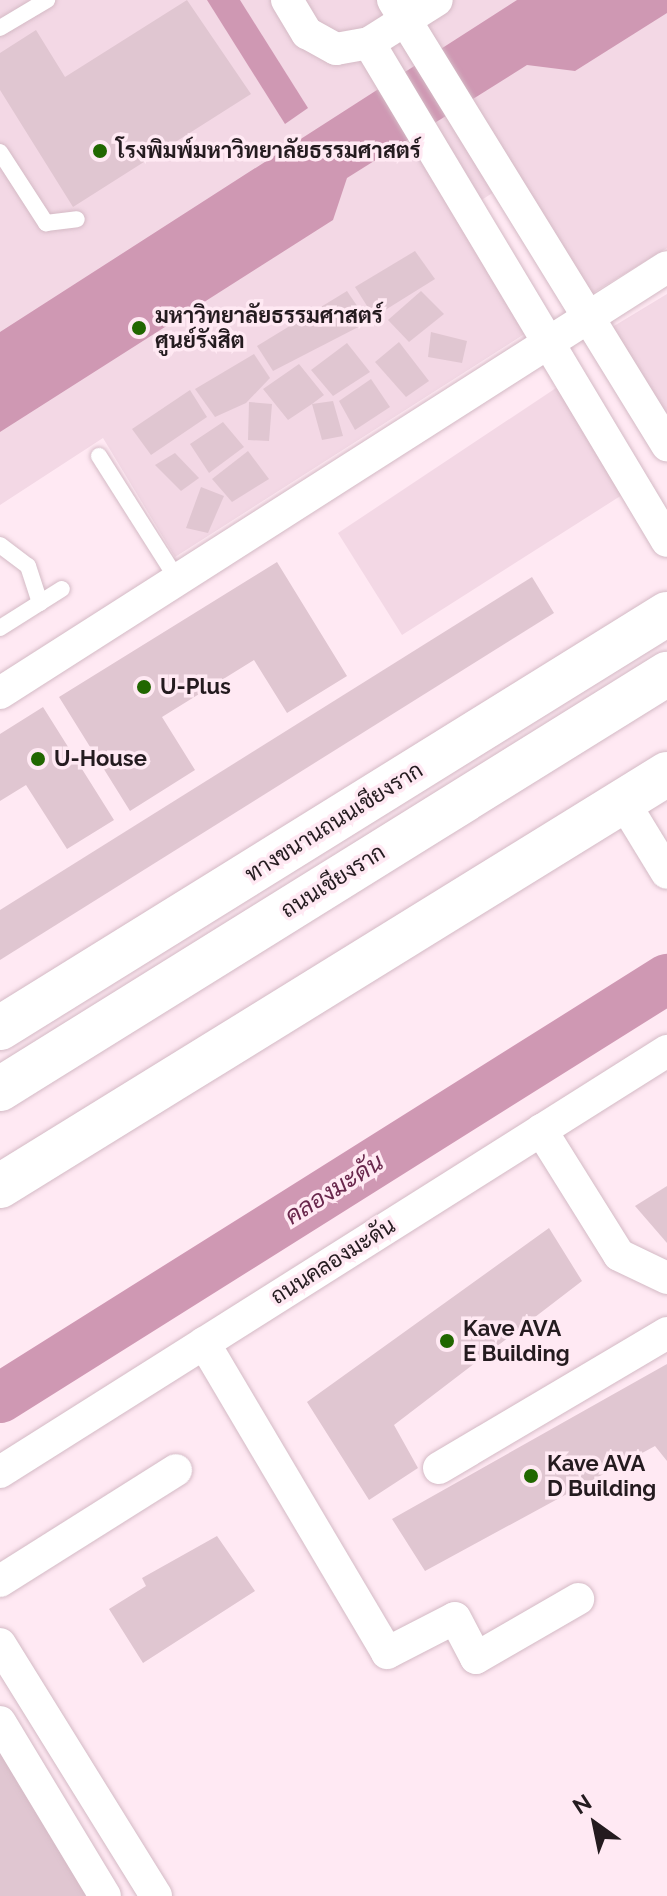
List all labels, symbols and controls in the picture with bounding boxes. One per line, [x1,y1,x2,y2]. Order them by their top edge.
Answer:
place label: โรงพิมพ์มหาวิทยาลัยธรรมศาสตร์ [116,138,421,164]
marker: โรงพิมพ์มหาวิทยาลัยธรรมศาสตร์ [91,142,109,160]
place label: มหาวิทยาลัยธรรมศาสตร์ ศูนย์รังสิต [155,302,383,354]
marker: มหาวิทยาลัยธรรมศาสตร์ ศูนย์รังสิต [130,319,148,337]
place label: U-Plus [160,674,231,700]
marker: U-Plus [135,678,153,696]
place label: U-House [54,746,147,772]
marker: U-House [29,750,47,768]
street label: ทางขนานถนนเชียงราก [240,757,428,887]
street label: ถนนเชียงราก [276,839,390,923]
water label: คลองมะดัน [280,1148,388,1230]
street label: ถนนคลองมะดัน [266,1212,400,1310]
place label: Kave AVA E Building [463,1315,570,1366]
marker: Kave AVA E Building [438,1332,456,1350]
place label: Kave AVA D Building [547,1450,656,1502]
marker: Kave AVA D Building [522,1467,540,1485]
north arrow [555,1784,635,1864]
text: N [568,1788,596,1819]

